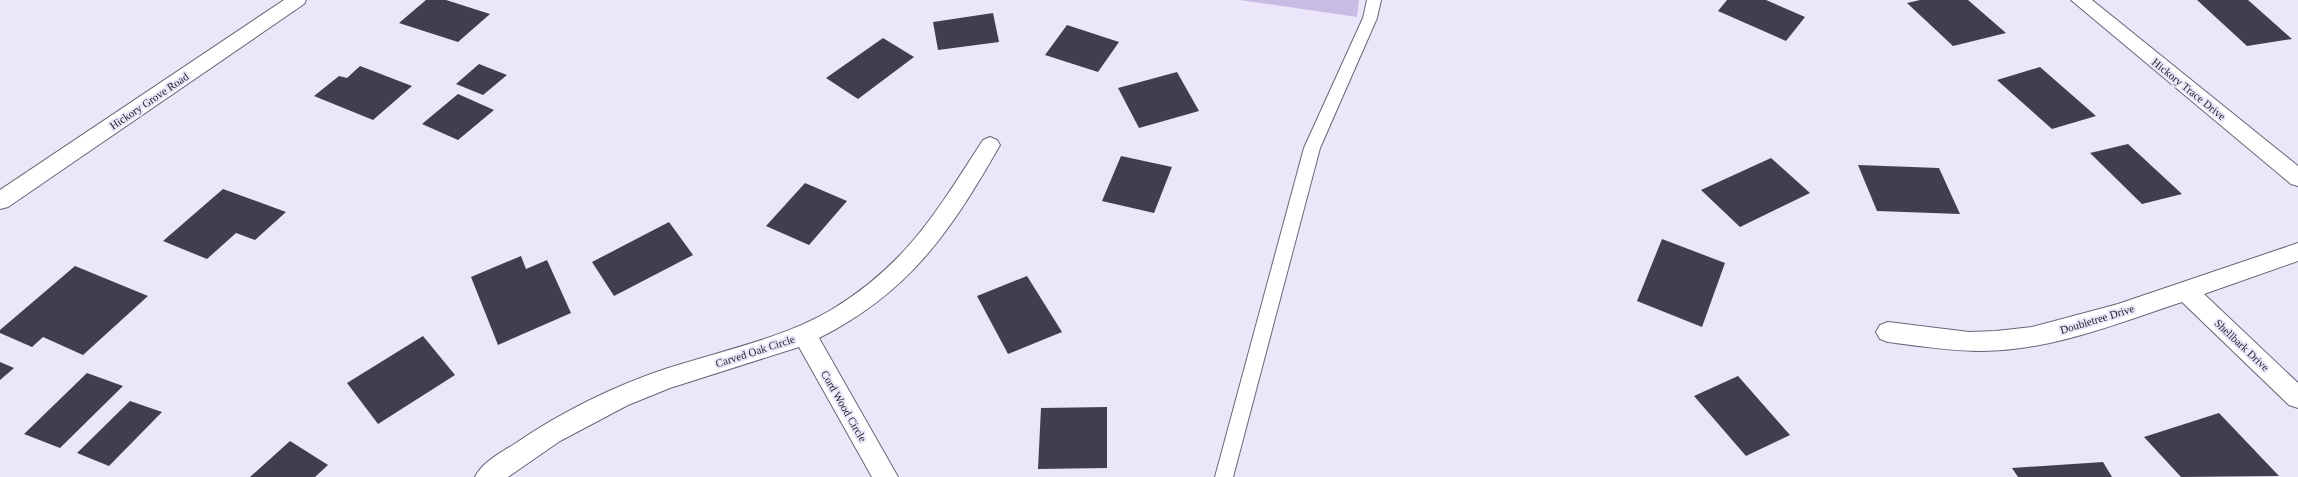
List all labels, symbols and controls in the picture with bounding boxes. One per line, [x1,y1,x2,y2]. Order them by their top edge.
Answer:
street label: Hickory Trace Drive [2150,56,2228,122]
street label: Hickory Grove Road [107,70,191,132]
street label: Doubletree Drive [2059,302,2136,336]
street label: Shellbark Drive [2212,317,2272,373]
street label: Carved Oak Circle [714,333,796,369]
street label: Cord Wood Circle [819,368,869,444]

